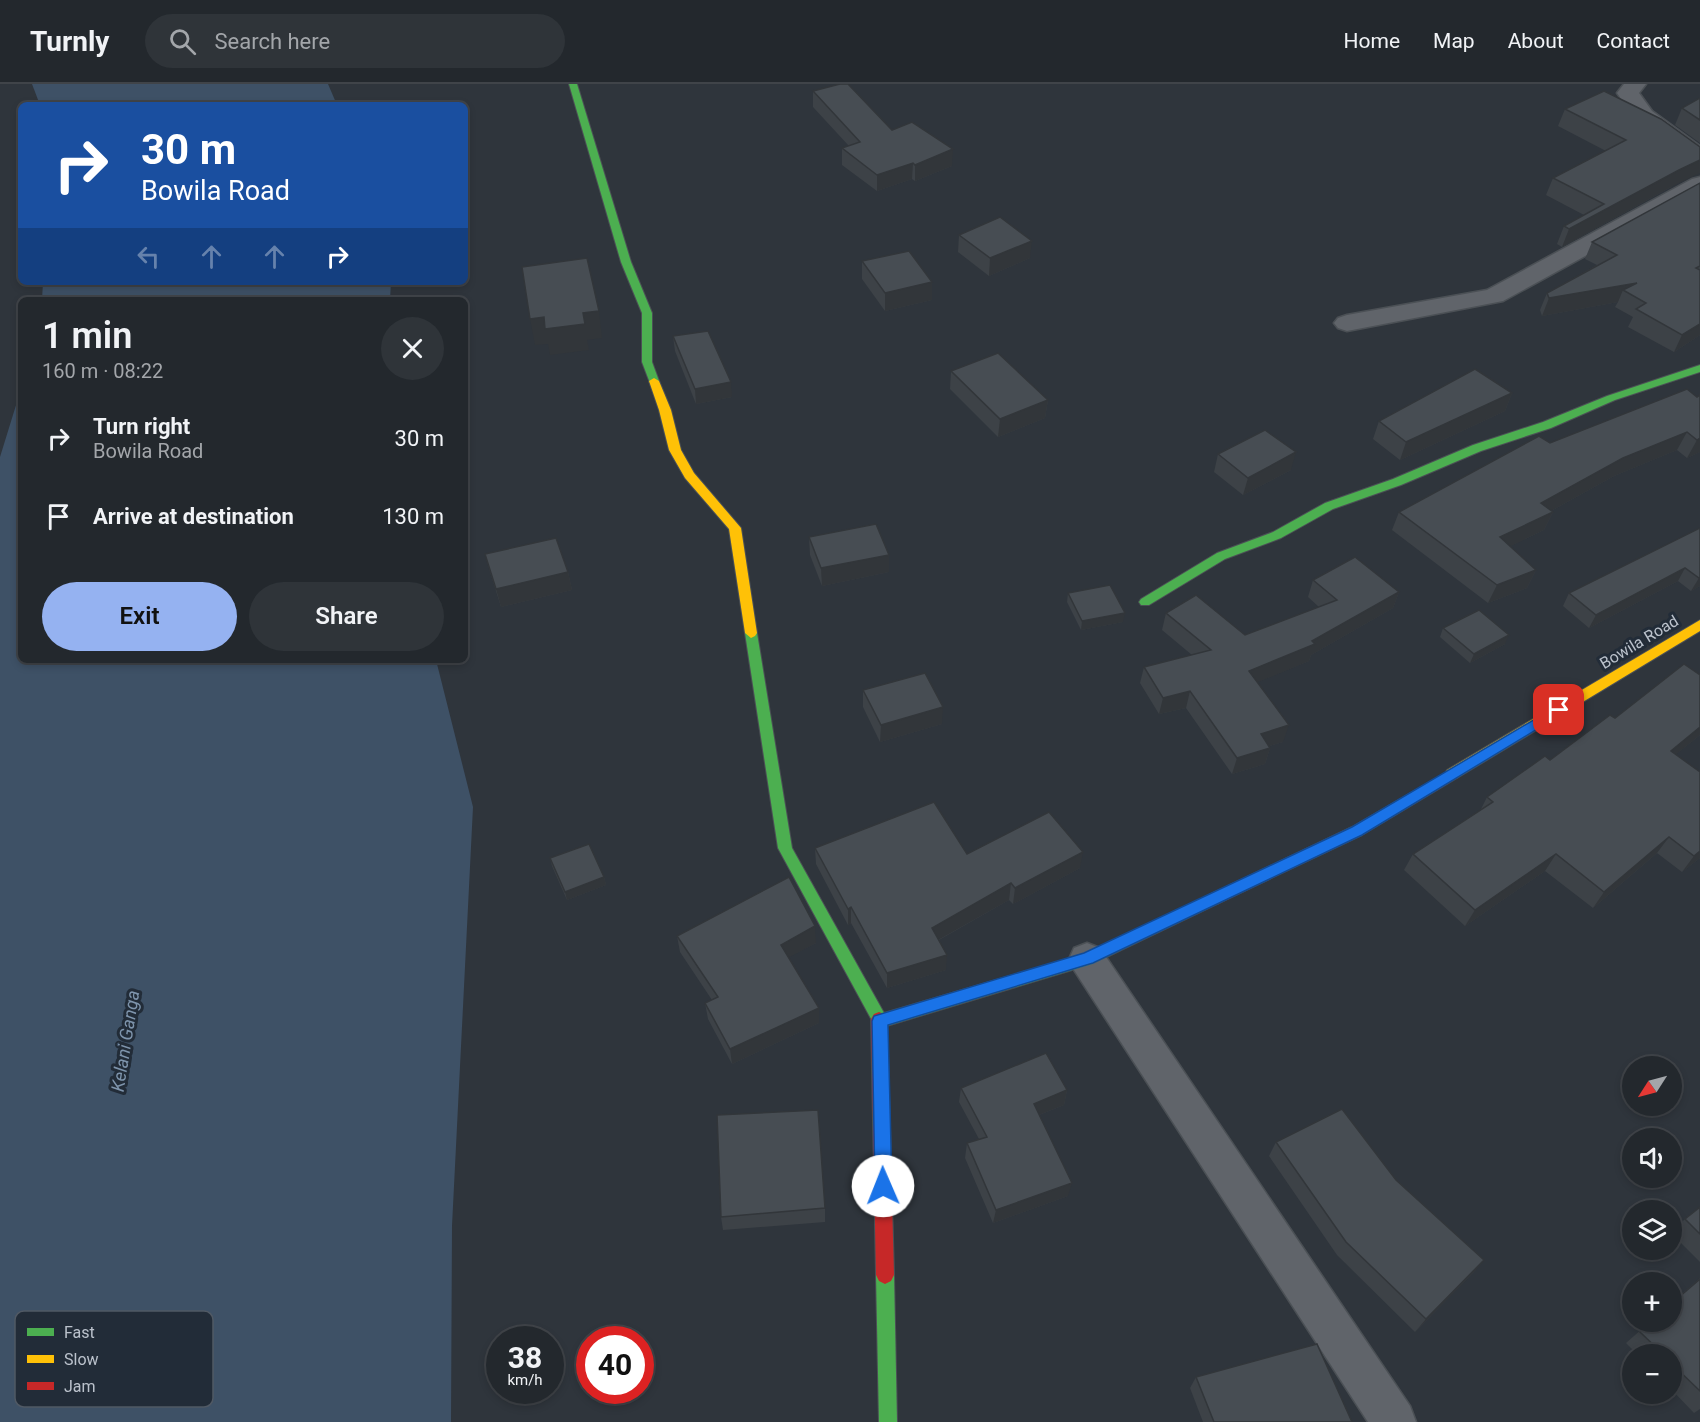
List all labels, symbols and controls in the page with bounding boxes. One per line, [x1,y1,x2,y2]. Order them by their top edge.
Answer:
search box [145,14,565,68]
text: Turnly [30,25,109,58]
icon: search [166,25,199,58]
text: Search here [214,29,330,54]
text: Home [1344,29,1400,53]
text: Map [1433,29,1475,53]
text: About [1508,29,1564,53]
text: Contact [1597,29,1670,53]
text: 30 m [141,125,236,174]
icon: right [42,126,120,204]
text: Bowila Road [141,175,290,207]
icon: left [132,240,165,273]
icon: ahead [195,240,228,273]
icon: ahead [258,240,291,273]
icon: right [321,240,354,273]
text: 1 min [42,315,132,357]
button: close [381,317,444,380]
text: 160 m · 08:22 [42,359,163,383]
text: Turn right [93,414,190,439]
icon: right [42,422,75,455]
text: 30 m [395,426,444,451]
text: Bowila Road [93,439,203,463]
icon: arrive [42,500,75,533]
text: Arrive at destination [93,504,294,529]
text: 130 m [382,504,444,529]
button: Exit [42,582,237,651]
button: Share [249,582,444,651]
street label: Bowila Road [1596,611,1682,673]
pin [1533,684,1584,735]
icon: arrive [1542,693,1575,726]
water label: Kelani Ganga [107,989,143,1093]
north arrow [1622,1056,1682,1116]
map controls [1622,1056,1682,1404]
button: sound [1622,1128,1682,1188]
position arrow [851,1154,915,1218]
button: layers [1622,1200,1682,1260]
button: + [1622,1272,1682,1332]
legend [15,1311,213,1407]
text: Fast [64,1323,95,1342]
speed limit sign: 40 [576,1326,654,1404]
text: 38 [508,1340,542,1375]
button: − [1622,1344,1682,1404]
text: Slow [64,1350,99,1369]
text: km/h [507,1371,543,1389]
text: Jam [64,1377,96,1396]

